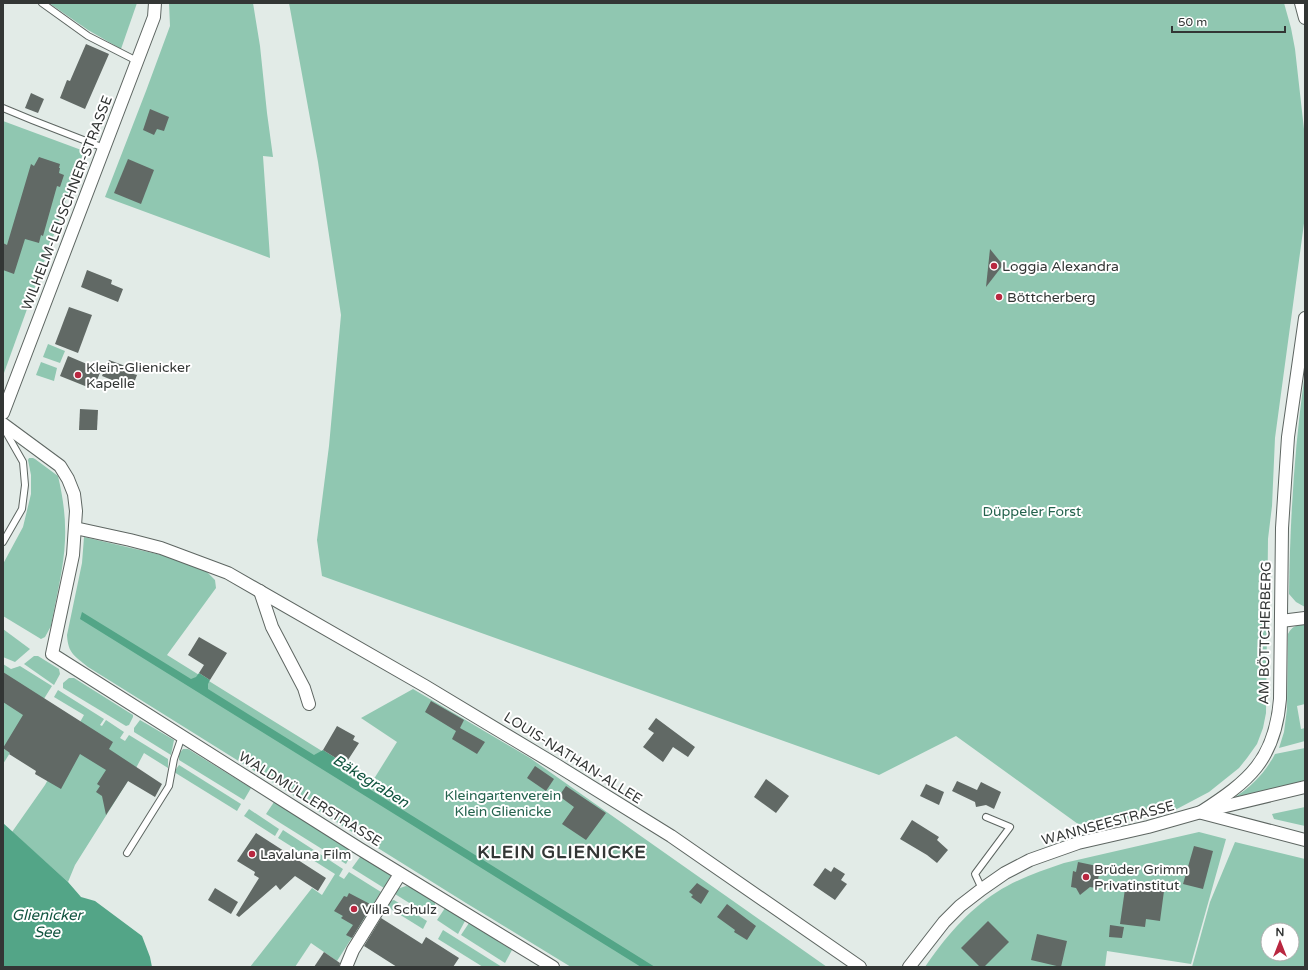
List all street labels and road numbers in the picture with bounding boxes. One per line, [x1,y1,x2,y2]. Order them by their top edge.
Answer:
street label: WILHELM-LEUSCHNER-STRASSE [18,93,116,313]
street label: AM BÖTTCHERBERG [1255,561,1275,705]
street label: LOUIS-NATHAN-ALLEE [501,708,645,808]
street label: WALDMÜLLERSTRASSE [235,748,385,850]
street label: WANNSEESTRASSE [1040,797,1176,849]

